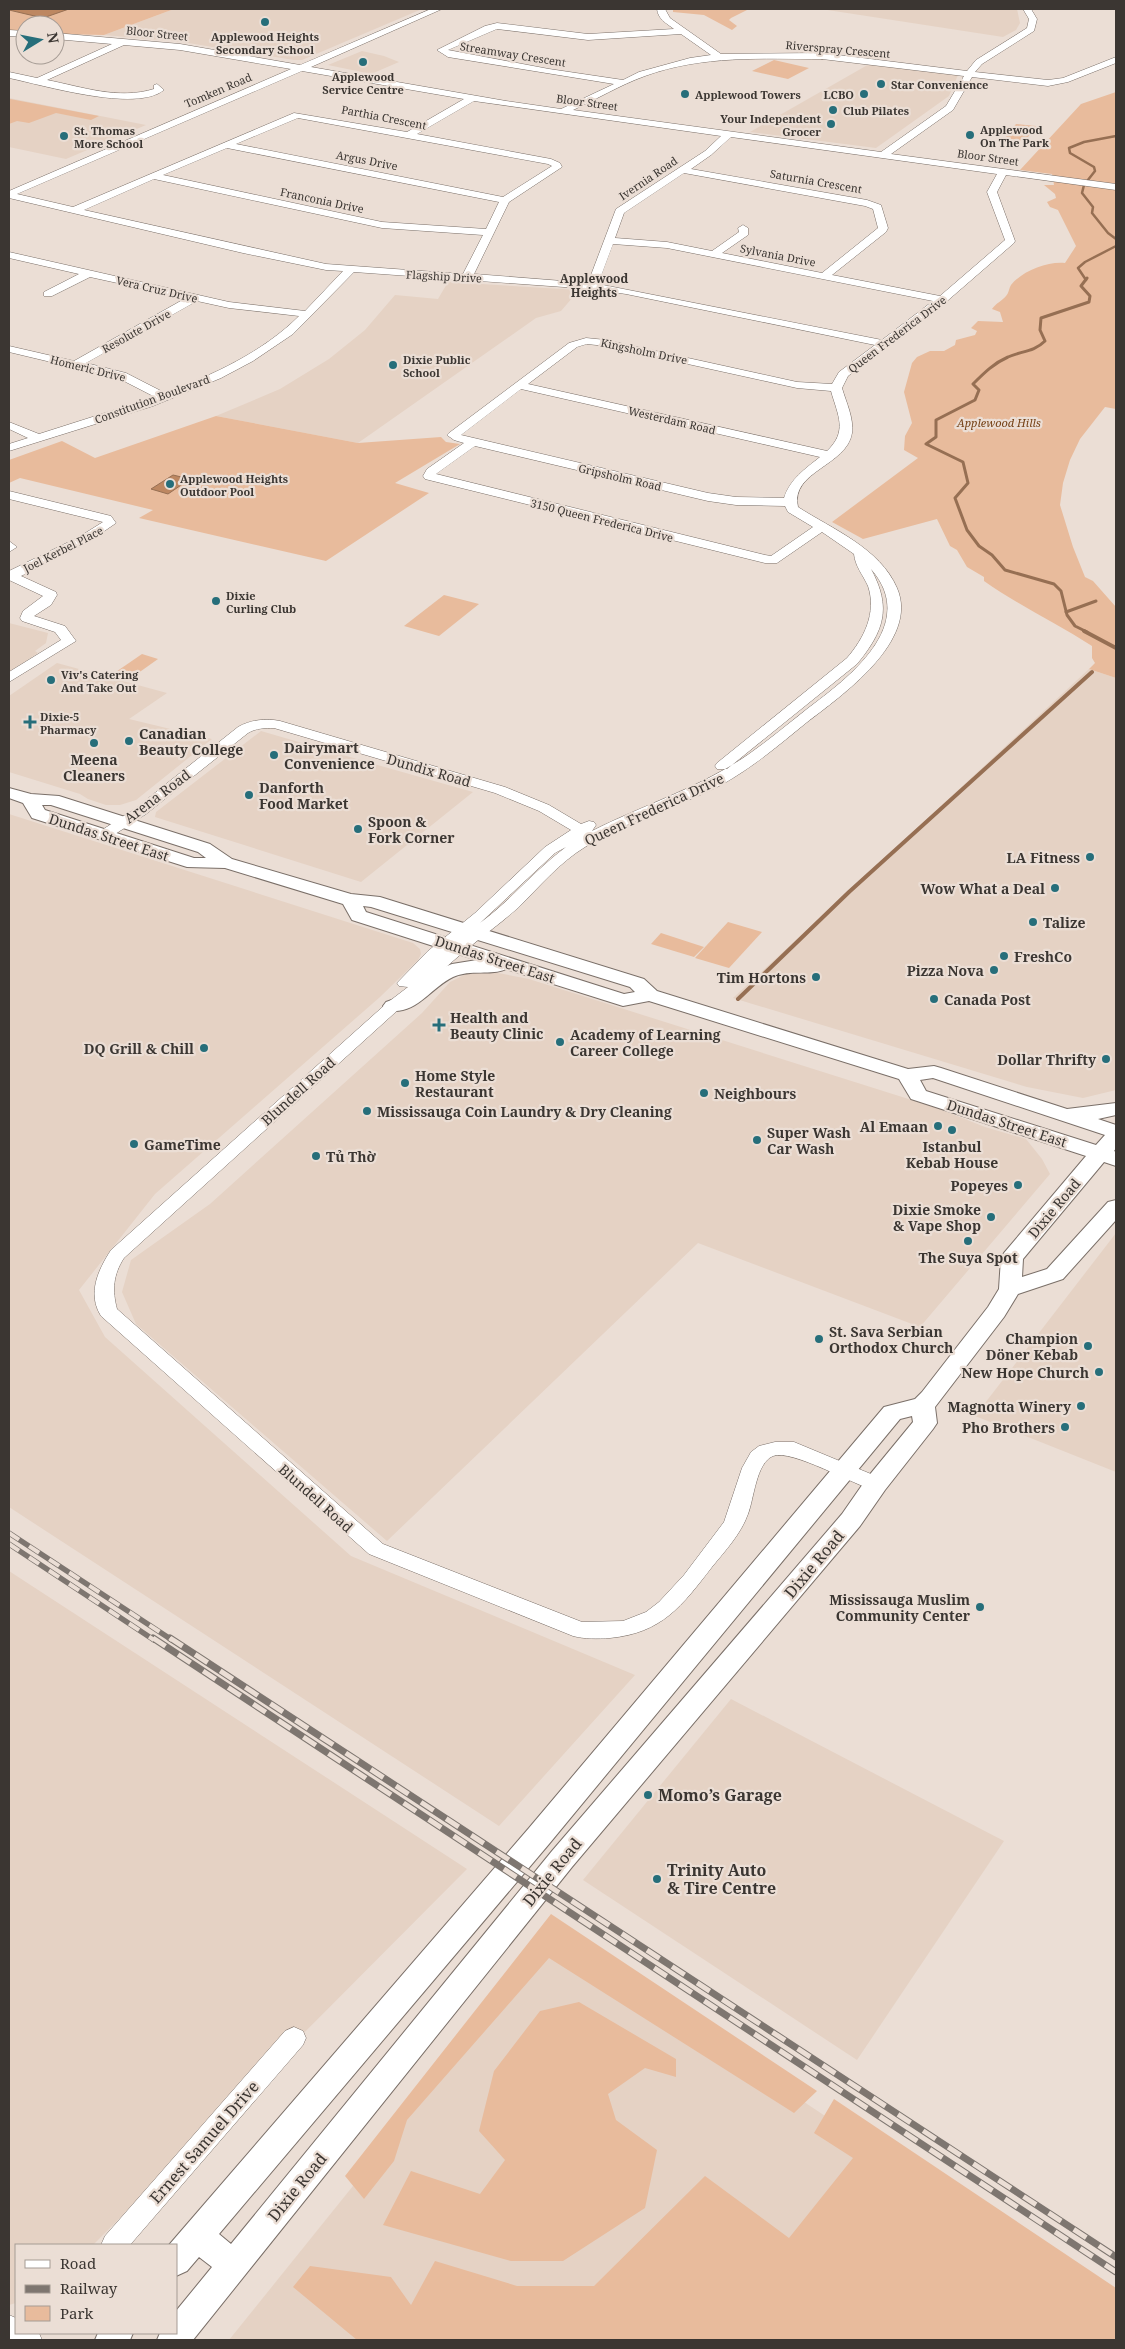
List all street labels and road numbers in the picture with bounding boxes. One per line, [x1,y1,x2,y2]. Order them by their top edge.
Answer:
street label: Bloor Street [125,22,189,44]
street label: Riverspray Crescent [785,37,891,61]
street label: Streamway Crescent [459,38,567,70]
street label: Tomken Road [182,69,254,111]
street label: Bloor Street [555,90,619,114]
street label: Parthia Crescent [340,101,428,133]
street label: Bloor Street [956,145,1020,169]
street label: Argus Drive [335,147,399,173]
street label: Ivernia Road [616,153,680,203]
street label: Saturnia Crescent [769,166,863,196]
street label: Franconia Drive [279,184,365,216]
street label: Sylvania Drive [739,240,817,270]
street label: Flagship Drive [406,267,482,285]
street label: Vera Cruz Drive [115,272,199,306]
street label: Queen Frederica Drive [845,292,949,376]
street label: Resolute Drive [99,306,173,356]
street label: Kingsholm Drive [599,334,689,368]
street label: Homeric Drive [49,351,127,385]
street label: Constitution Boulevard [92,371,212,427]
street label: Westerdam Road [627,403,717,437]
street label: Gripsholm Road [577,460,663,494]
street label: 3150 Queen Frederica Drive [529,495,675,545]
street label: Joel Kerbel Place [20,522,105,576]
street label: Dundix Road [385,749,474,791]
street label: Arena Road [120,765,194,827]
street label: Queen Frederica Drive [581,768,727,850]
street label: Dundas Street East [47,809,171,865]
street label: Dundas Street East [433,931,557,987]
street label: Blundell Road [257,1052,339,1129]
street label: Dundas Street East [945,1095,1069,1151]
street label: Dixie Road [1024,1174,1085,1242]
street label: Blundell Road [275,1460,357,1537]
street label: Dixie Road [779,1525,849,1603]
street label: Dixie Road [518,1833,587,1911]
street label: Ernest Samuel Drive [144,2076,264,2208]
street label: Dixie Road [263,2148,332,2226]

